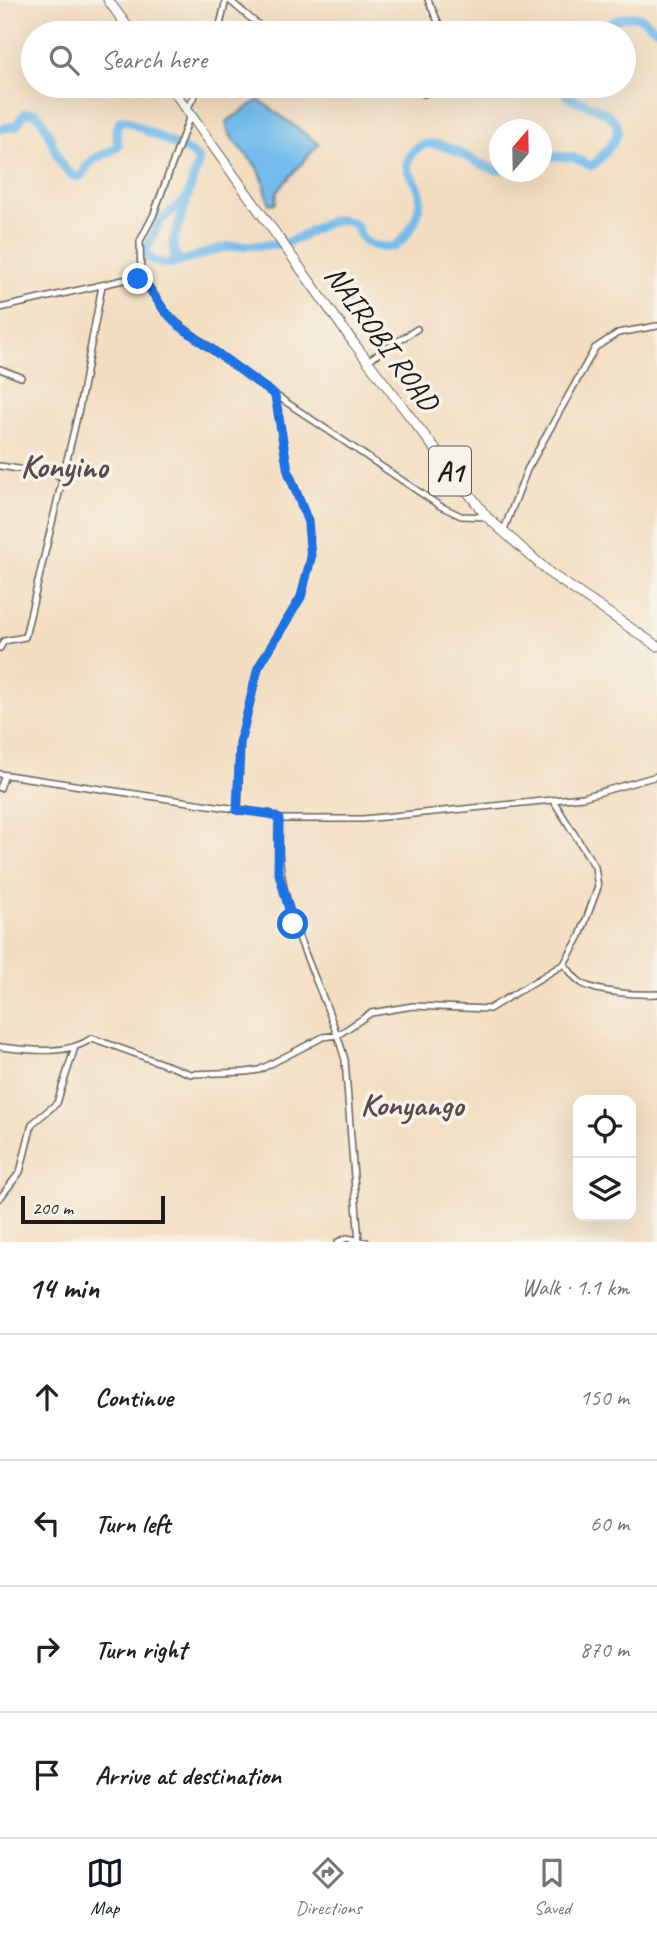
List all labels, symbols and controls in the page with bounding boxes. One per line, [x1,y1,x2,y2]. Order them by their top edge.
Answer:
search box [21,21,636,98]
icon: search [45,41,83,79]
text: Search here [101,43,207,76]
north arrow [489,119,552,182]
street label: NAIROBI ROAD [316,258,449,421]
route end [122,263,153,294]
district label: Konyino [20,445,110,487]
road number: A1 [429,447,471,496]
route start [277,908,308,939]
district label: Konyango [361,1084,466,1125]
map controls [573,1095,636,1221]
button: locate [573,1095,636,1158]
button: layers [573,1158,636,1221]
scale bar [21,1193,164,1225]
text: 200 m [32,1196,73,1220]
text: 14 min [28,1269,99,1307]
text: Walk · 1.1 km [521,1273,629,1302]
icon: ahead [28,1378,66,1416]
text: Continue [95,1381,173,1414]
text: 150 m [580,1383,629,1412]
icon: left [28,1504,66,1542]
text: Turn left [95,1507,170,1540]
text: 60 m [590,1509,629,1538]
icon: right [28,1630,66,1668]
text: Turn right [95,1633,186,1666]
text: 870 m [580,1635,629,1664]
icon: arrive [28,1756,66,1794]
text: Arrive at destination [95,1759,281,1792]
tab: Map [86,1854,124,1920]
tab: Directions [295,1854,362,1920]
tab: Saved [533,1854,571,1920]

